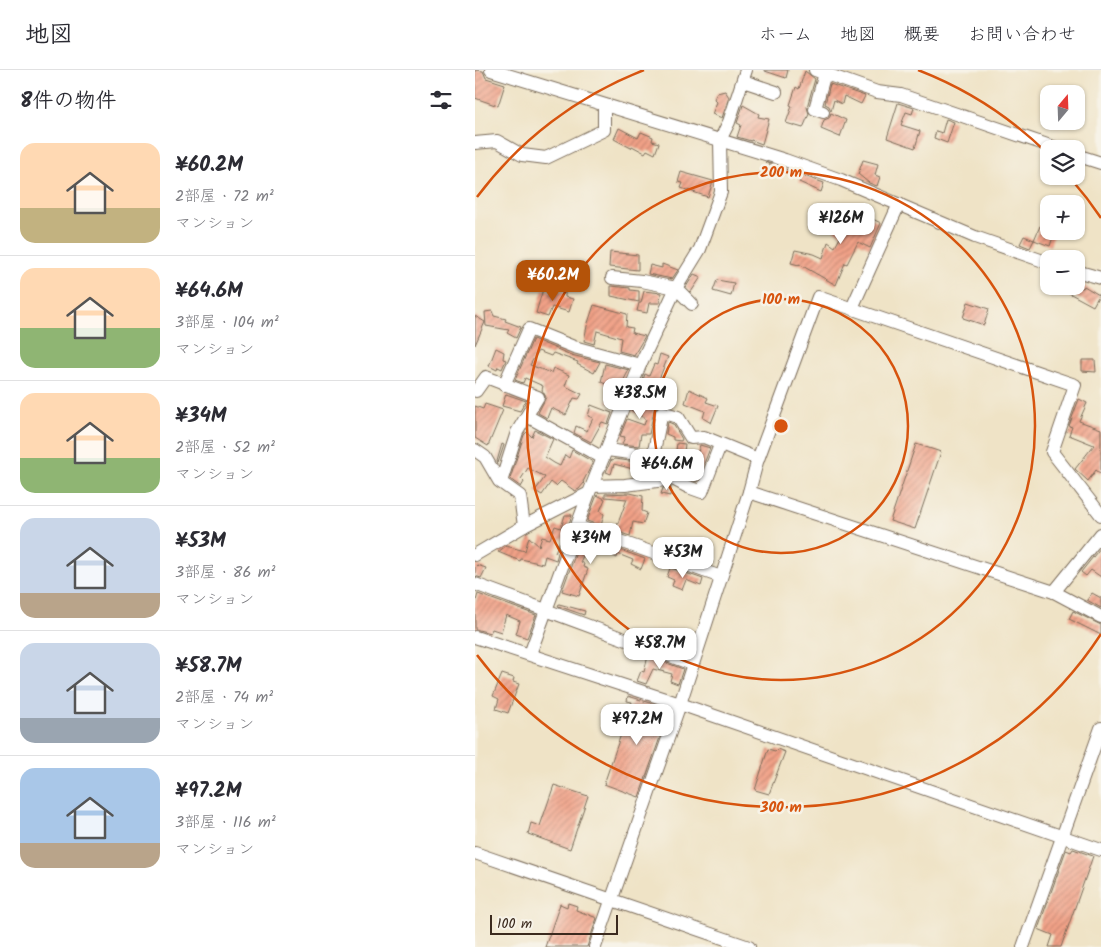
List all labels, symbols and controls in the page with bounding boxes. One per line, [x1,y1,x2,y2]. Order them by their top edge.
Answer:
text: 地図 [25,16,73,55]
text: ホーム [759,21,812,50]
text: 地図 [840,21,876,50]
text: 概要 [904,21,940,50]
text: お問い合わせ [968,21,1076,50]
text: 8件の物件 [20,85,116,118]
north arrow [1040,85,1085,130]
map controls [1040,85,1085,295]
icon: filters [427,86,455,114]
button: layers [1040,140,1085,185]
text: ¥60.2M [175,149,243,182]
text: 200 m [760,161,802,185]
icon: home [60,163,120,223]
text: 2部屋 · 72 m² [175,184,274,209]
button: + [1040,195,1085,240]
pin: ¥126M [806,202,876,245]
text: ¥126M [819,206,863,231]
text: マンション [175,211,254,236]
button: − [1040,250,1085,295]
pin: ¥60.2M [512,260,594,302]
text: ¥60.2M [527,263,579,288]
text: ¥64.6M [175,275,243,308]
icon: home [60,288,120,348]
text: 100 m [762,288,800,312]
text: 3部屋 · 104 m² [175,310,279,335]
text: マンション [175,337,254,362]
pin: ¥38.5M [599,378,681,420]
text: ¥38.5M [614,381,666,406]
text: ¥34M [175,400,227,433]
icon: home [60,413,120,473]
centre of rings [772,417,790,435]
text: 2部屋 · 52 m² [175,435,275,460]
pin: ¥64.6M [626,448,708,491]
text: ¥64.6M [641,452,693,477]
text: マンション [175,462,254,487]
pin: ¥34M [561,522,621,565]
text: ¥53M [175,525,226,558]
text: ¥34M [571,526,611,551]
pin: ¥53M [653,536,713,579]
icon: home [60,538,120,598]
text: ¥53M [664,540,702,565]
text: 3部屋 · 86 m² [175,560,275,585]
text: マンション [175,587,254,612]
pin: ¥58.7M [619,628,701,670]
text: ¥58.7M [635,631,685,656]
text: ¥58.7M [175,650,242,683]
icon: home [60,663,120,723]
text: 2部屋 · 74 m² [175,685,273,710]
pin: ¥97.2M [596,704,678,746]
text: ¥97.2M [612,707,662,732]
text: マンション [175,712,254,737]
text: ¥97.2M [175,775,242,808]
icon: home [60,788,120,848]
text: 300 m [759,796,802,820]
text: 3部屋 · 116 m² [175,810,276,835]
text: マンション [175,837,254,862]
scale bar [490,912,617,935]
text: 100 m [497,913,532,935]

